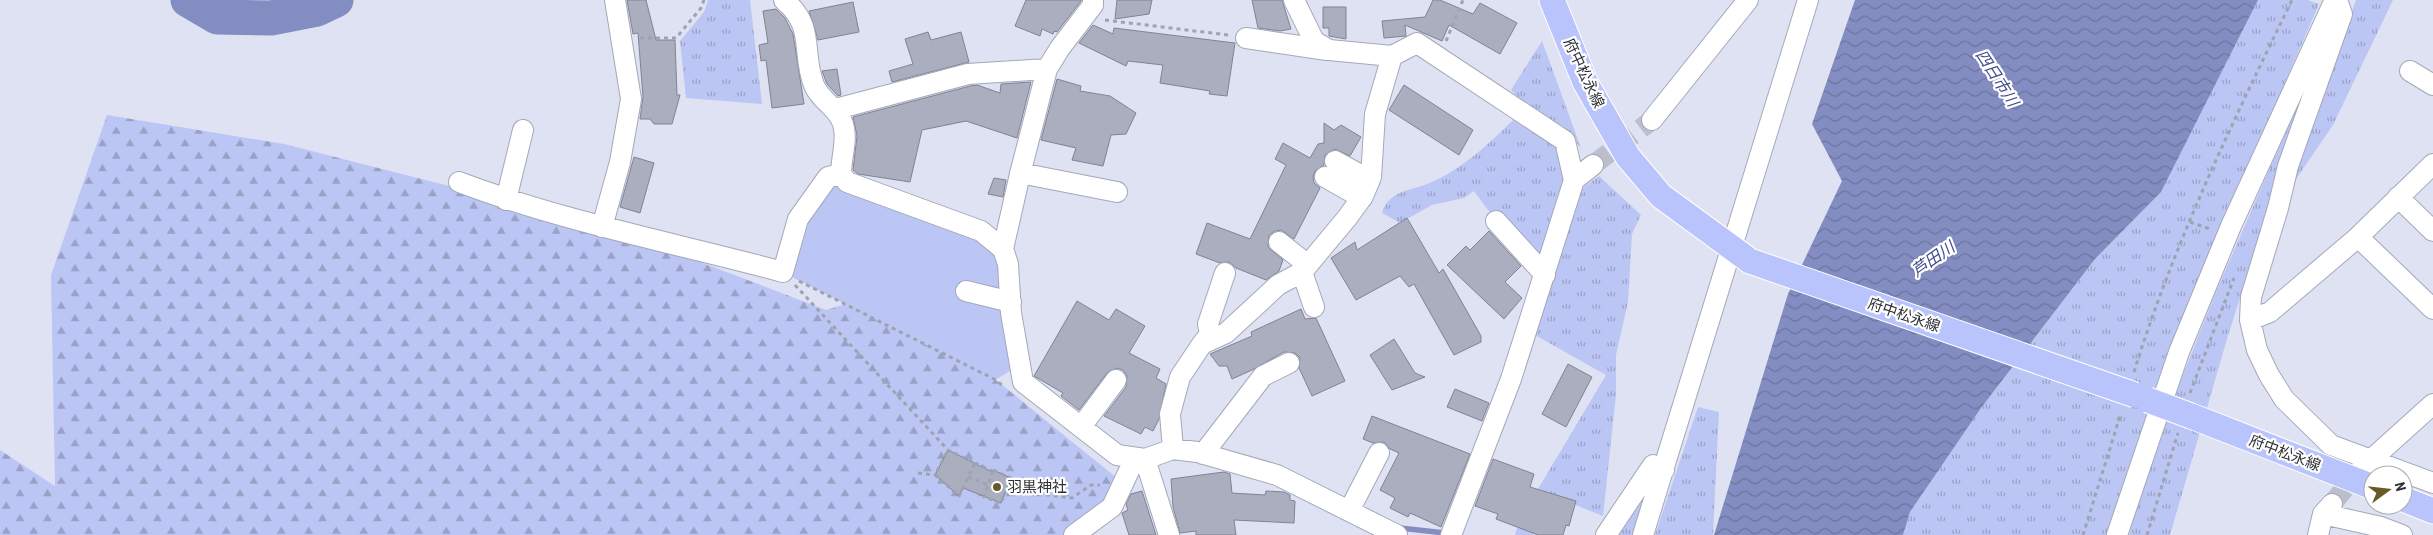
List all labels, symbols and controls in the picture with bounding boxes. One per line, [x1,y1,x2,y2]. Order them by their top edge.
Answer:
street label: 府中松永線 [1560,35,1608,111]
water label: 四日市川 [1972,46,2023,112]
water label: 芦田川 [1908,236,1960,281]
street label: 府中松永線 [1866,294,1942,336]
street label: 府中松永線 [2247,431,2323,475]
north arrow [2363,465,2413,515]
place label: 羽黒神社 [1007,478,1067,496]
text: N [2392,480,2409,493]
marker: 羽黒神社 [991,481,1003,493]

